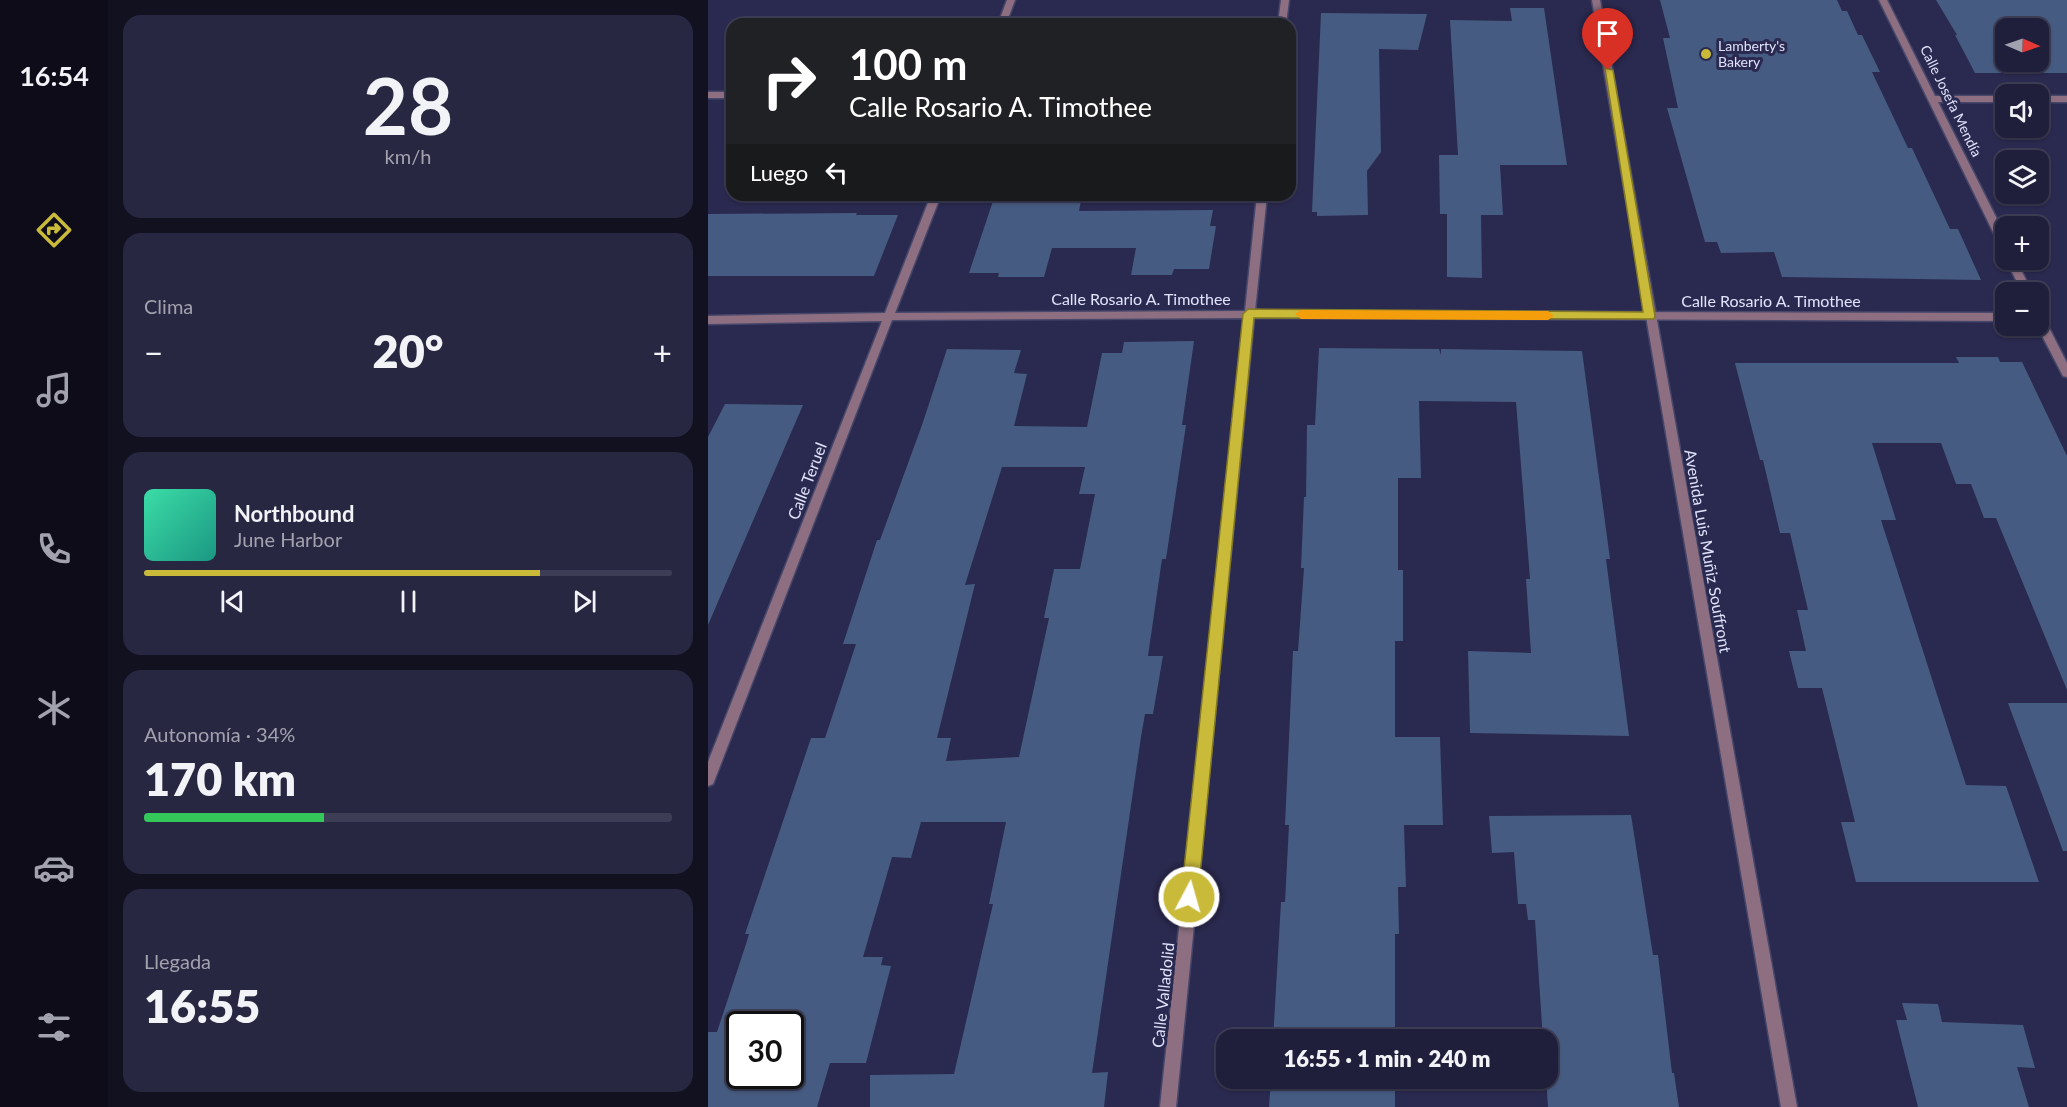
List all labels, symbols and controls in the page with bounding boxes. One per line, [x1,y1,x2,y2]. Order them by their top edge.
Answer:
pin [1582,8,1633,70]
icon: arrive [1591,17,1624,50]
north arrow [1995,18,2049,72]
map controls [1995,18,2049,336]
place label: Lamberty's Bakery [1718,37,1785,70]
text: 100 m [849,39,967,89]
icon: right [750,42,828,120]
street label: Calle Josefa Mendía [1917,42,1986,159]
marker: Lamberty's Bakery [1699,47,1713,61]
text: 28 [363,58,453,152]
text: 16:54 [19,59,89,92]
button: sound [1995,84,2049,138]
text: Calle Rosario A. Timothee [849,90,1152,123]
text: km/h [385,144,431,168]
button: layers [1995,150,2049,204]
icon: left [820,156,853,189]
text: Luego [750,159,808,186]
icon: directions [33,209,75,251]
button: + [1995,216,2049,270]
button: − [1995,282,2049,336]
street label: Calle Rosario A. Timothee [1051,289,1231,308]
street label: Calle Rosario A. Timothee [1681,291,1861,310]
text: Clima [144,294,193,318]
text: 20° [373,324,443,378]
text: − [144,332,163,372]
text: + [653,332,672,372]
icon: music [33,369,75,411]
street label: Calle Teruel [783,440,830,522]
street label: Avenida Luis Muñiz Souffront [1681,448,1736,654]
text: Northbound [234,500,354,527]
text: June Harbor [234,527,342,551]
icon: phone [33,528,75,570]
icon: previous [216,585,249,618]
icon: pause [392,585,425,618]
icon: next [568,585,601,618]
icon: climate [33,687,75,729]
text: Autonomía · 34% [144,722,295,746]
text: 170 km [144,752,296,806]
icon: car [33,847,75,889]
position arrow [1157,865,1221,929]
street label: Calle Valladolid [1148,941,1177,1049]
text: Llegada [144,949,211,973]
text: 16:55 [144,979,260,1033]
icon: filters [33,1006,75,1048]
speed limit sign: 30 [726,1011,804,1089]
text: 16:55 · 1 min · 240 m [1284,1045,1490,1072]

